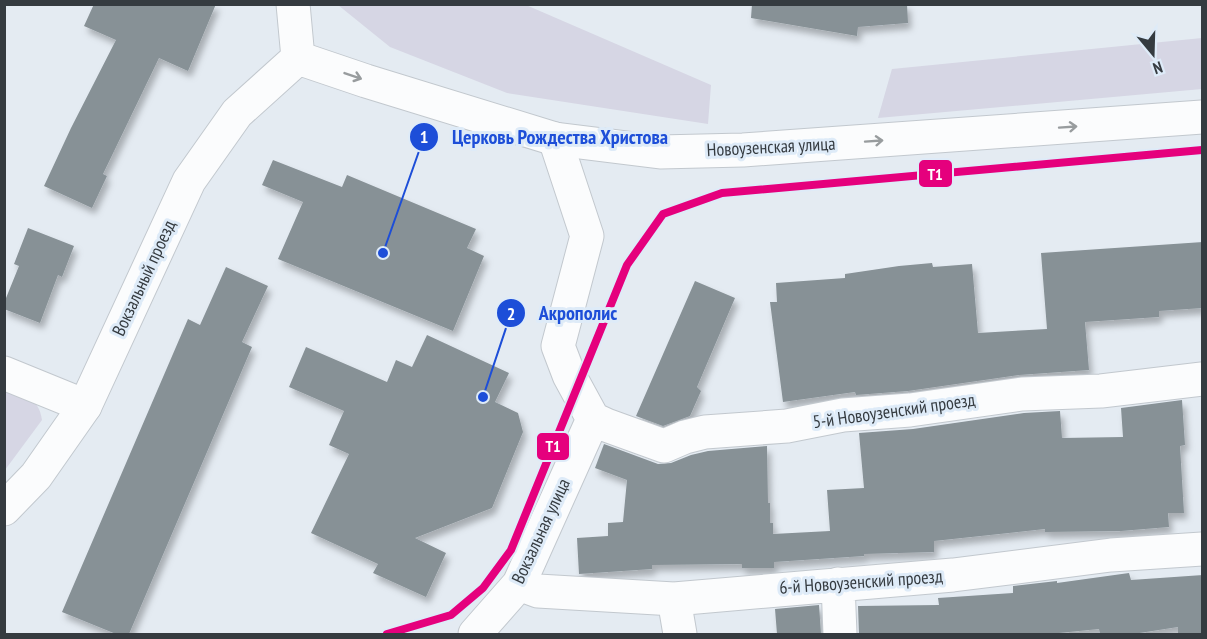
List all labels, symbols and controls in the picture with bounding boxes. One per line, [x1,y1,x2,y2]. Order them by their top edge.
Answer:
north arrow [1123,24,1183,84]
text: N [1151,57,1165,79]
one-way arrow [344,72,362,83]
callout: Церковь Рождества Христова [409,118,680,156]
one-way arrow [1058,121,1078,132]
text: Церковь Рождества Христова [452,124,668,150]
text: 1 [420,125,428,148]
street label: Новоузенская улица [706,132,836,161]
one-way arrow [863,135,883,146]
line badge: T1 [918,159,953,188]
text: T1 [927,164,943,184]
street label: Вокзальный проезд [107,216,180,339]
callout: Акрополис [496,294,629,332]
text: Акрополис [538,300,617,326]
text: 2 [507,302,515,325]
street label: 5-й Новоузенский проезд [811,388,977,433]
line badge: T1 [536,432,570,461]
text: T1 [545,436,561,456]
street label: Вокзальная улица [506,475,575,587]
street label: 6-й Новоузенский проезд [779,564,943,599]

